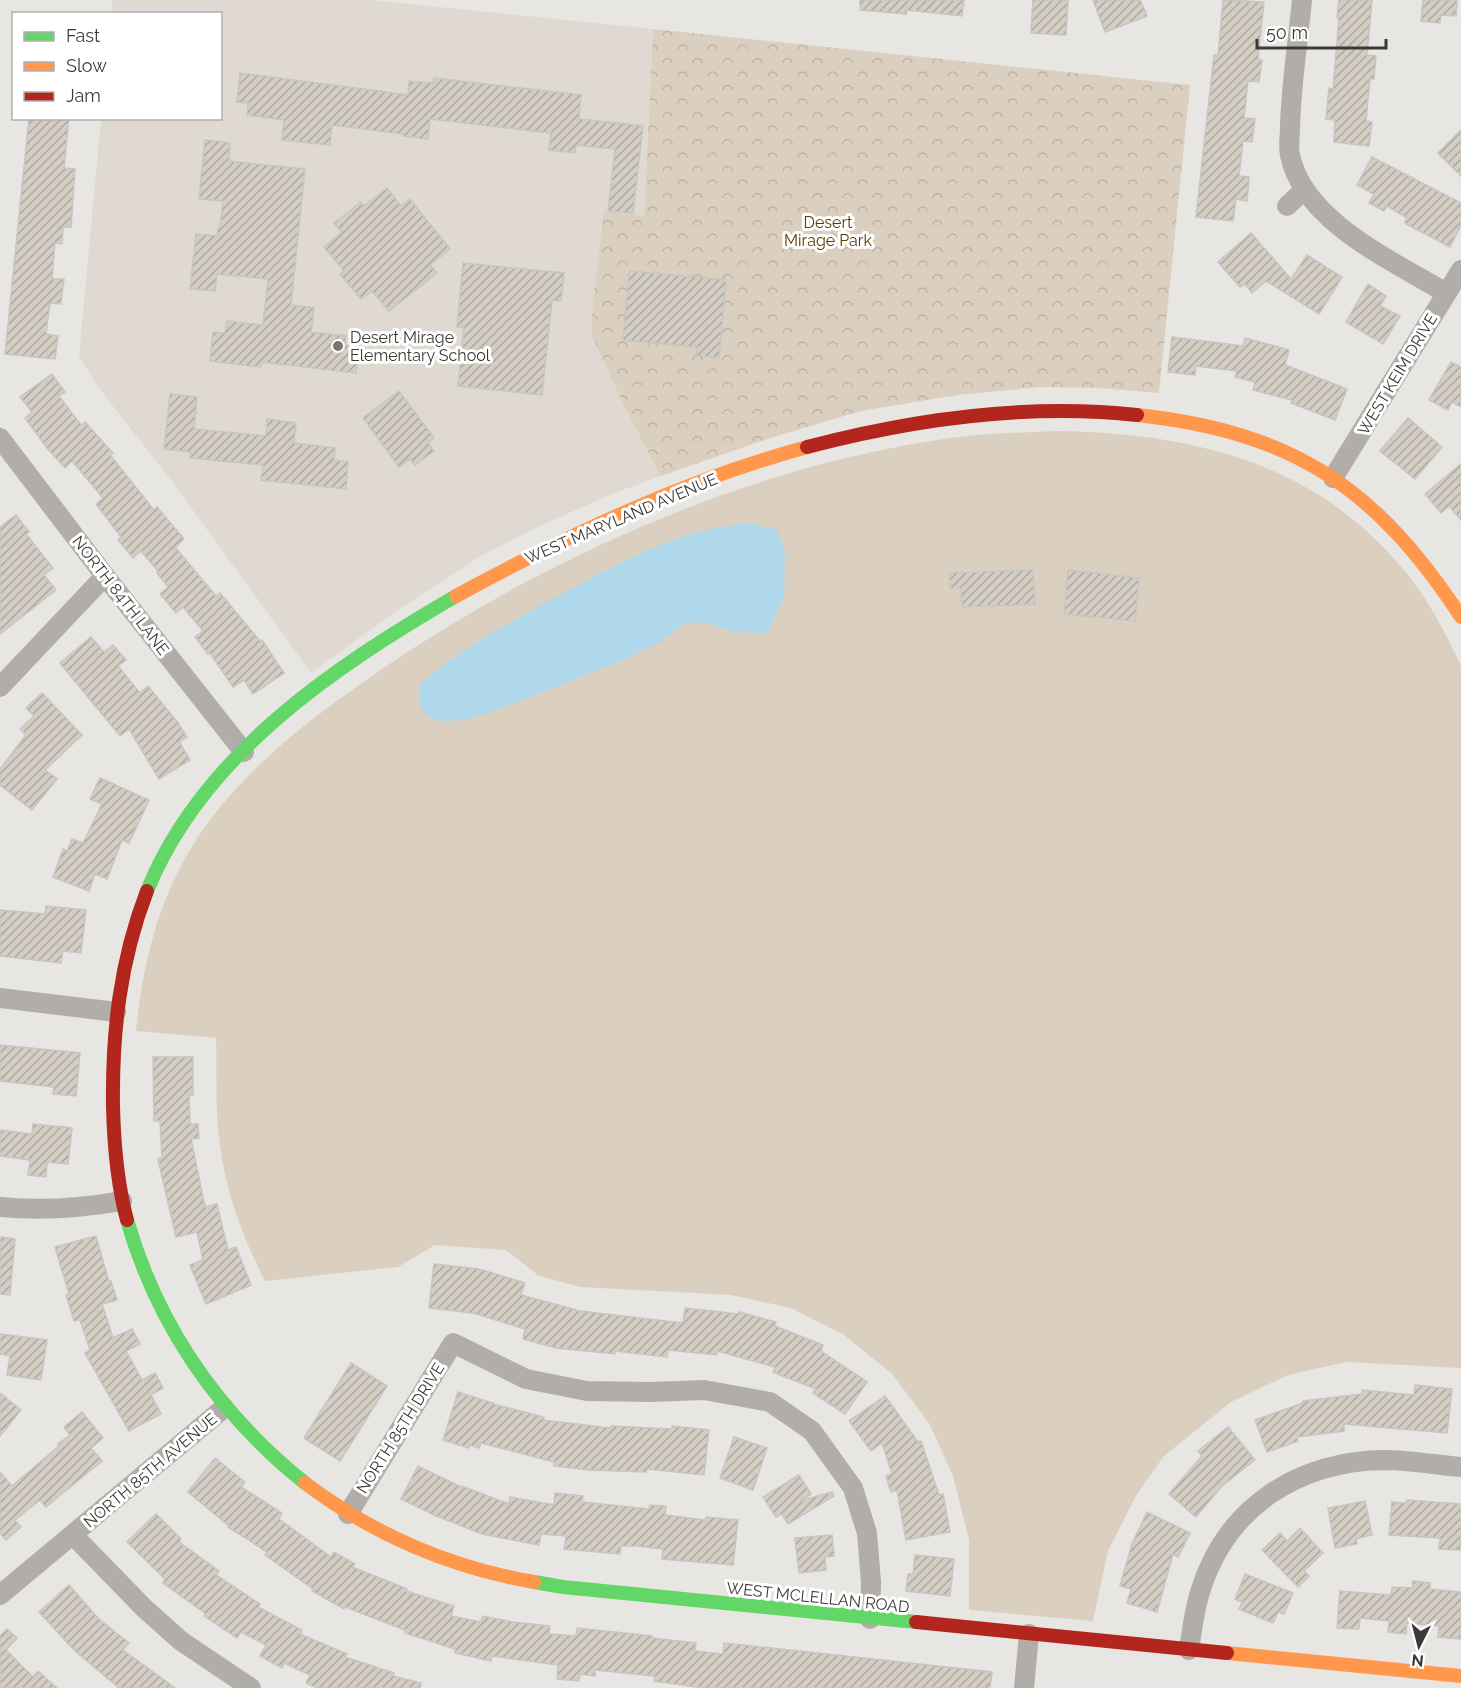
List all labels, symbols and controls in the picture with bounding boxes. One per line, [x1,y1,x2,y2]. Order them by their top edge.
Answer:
legend [12,12,222,120]
scale bar [1257,12,1386,50]
text: 50 m [1266,22,1308,43]
text: Fast [66,25,100,46]
text: Slow [66,55,107,76]
text: Jam [66,85,101,106]
park label: Desert Mirage Park [784,213,872,250]
street label: WEST KEIM DRIVE [1354,310,1441,438]
place label: Desert Mirage Elementary School [350,328,491,365]
marker: Desert Mirage Elementary School [331,339,345,353]
street label: WEST MARYLAND AVENUE [522,469,720,568]
street label: NORTH 84TH LANE [68,532,173,659]
street label: NORTH 85TH DRIVE [353,1359,448,1497]
street label: NORTH 85TH AVENUE [80,1409,221,1532]
street label: WEST MCLELLAN ROAD [726,1578,910,1617]
north arrow [1389,1616,1449,1676]
text: N [1410,1650,1425,1671]

